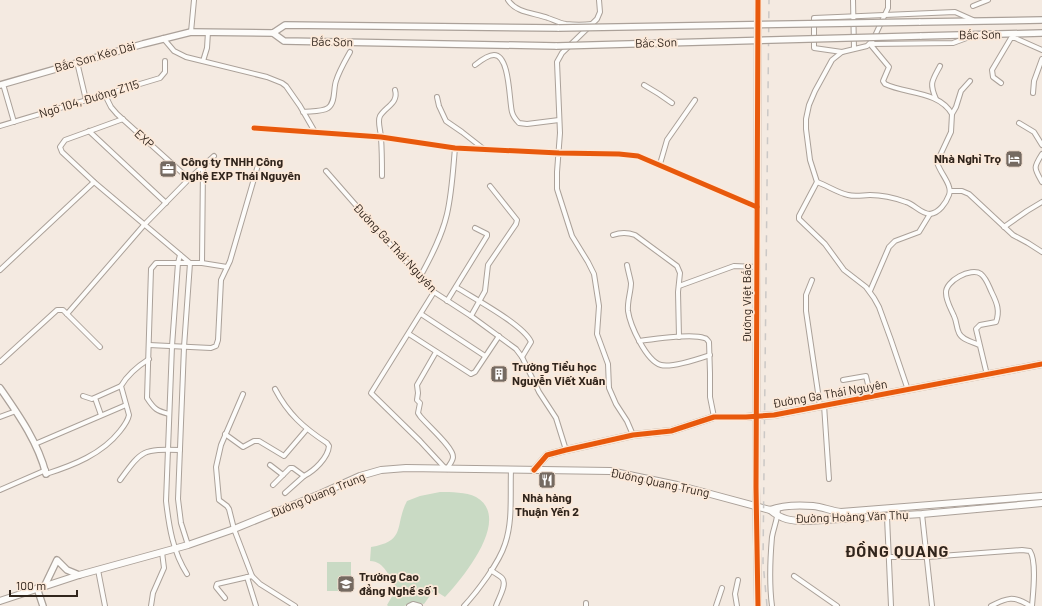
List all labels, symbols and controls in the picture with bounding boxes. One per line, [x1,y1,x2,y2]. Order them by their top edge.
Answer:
street label: Bắc Sơn [959,27,1001,41]
street label: Bắc Sơn [311,34,353,48]
street label: Bắc Sơn [635,34,677,50]
street label: Bắc Sơn Kéo Dài [53,38,137,74]
street label: Ngõ 104, Đường Z115 [37,76,140,120]
street label: EXP [132,126,157,151]
hotel icon: Nhà Nghỉ Trọ [1004,149,1024,169]
place label: Nhà Nghỉ Trọ [934,151,1001,165]
place label: Công ty TNHH Công Nghệ EXP Thái Nguyên [181,154,301,183]
office icon: Công ty TNHH Công Nghệ EXP Thái Nguyên [158,159,178,179]
street label: Đường Ga Thái Nguyên [351,200,440,295]
street label: Đường Việt Bắc [739,263,753,343]
place label: Trường Tiểu học Nguyễn Viết Xuân [512,359,605,387]
building icon: Trường Tiểu học Nguyễn Viết Xuân [489,364,509,384]
street label: Đường Ga Thái Nguyên [771,376,888,410]
street label: Đường Quang Trung [609,465,711,499]
street label: Đường Quang Trung [268,469,367,519]
restaurant icon: Nhà hàng Thuận Yến 2 [537,470,557,490]
place label: Nhà hàng Thuận Yến 2 [515,490,579,518]
street label: Đường Hoàng Văn Thụ [795,507,909,525]
district label: ĐỒNG QUANG [845,541,949,560]
place label: Trường Cao đẳng Nghề số 1 [359,569,437,597]
scale bar [10,572,77,598]
school or university icon: Trường Cao đẳng Nghề số 1 [336,574,356,594]
text: 100 m [16,578,46,592]

